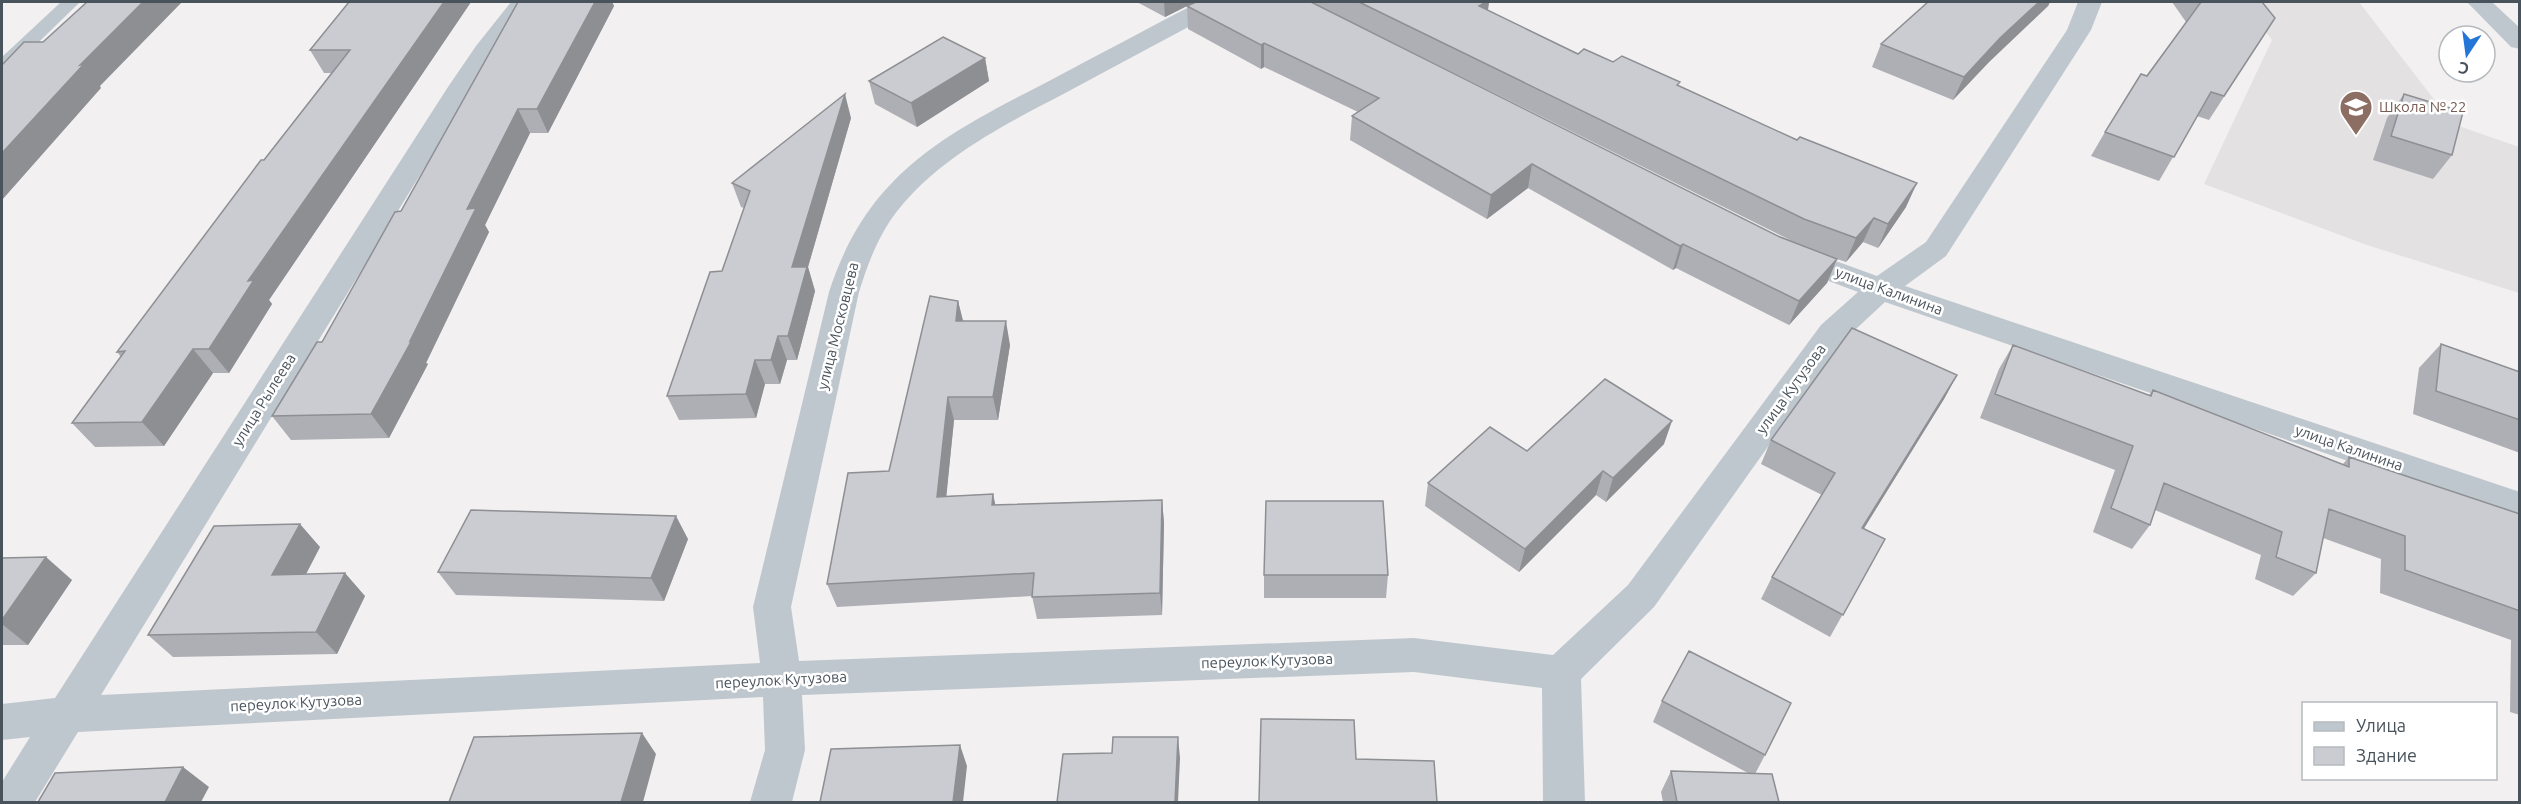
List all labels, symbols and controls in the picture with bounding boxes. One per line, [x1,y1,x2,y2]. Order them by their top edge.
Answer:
north arrow [2437,24,2497,84]
text: С [2457,59,2471,79]
school or university icon: Школа № 22 [2338,89,2374,136]
place label: Школа № 22 [2379,98,2467,115]
street label: улица Московцева [813,260,862,391]
street label: улица Калинина [1833,263,1945,318]
street label: улица Кутузова [1752,341,1829,437]
street label: улица Рылеева [228,350,299,449]
street label: улица Калинина [2293,421,2405,474]
street label: переулок Кутузова [1201,650,1333,671]
street label: переулок Кутузова [715,668,847,691]
street label: переулок Кутузова [230,691,362,714]
legend [2302,702,2497,780]
text: Улица [2356,715,2406,735]
text: Здание [2356,745,2417,765]

